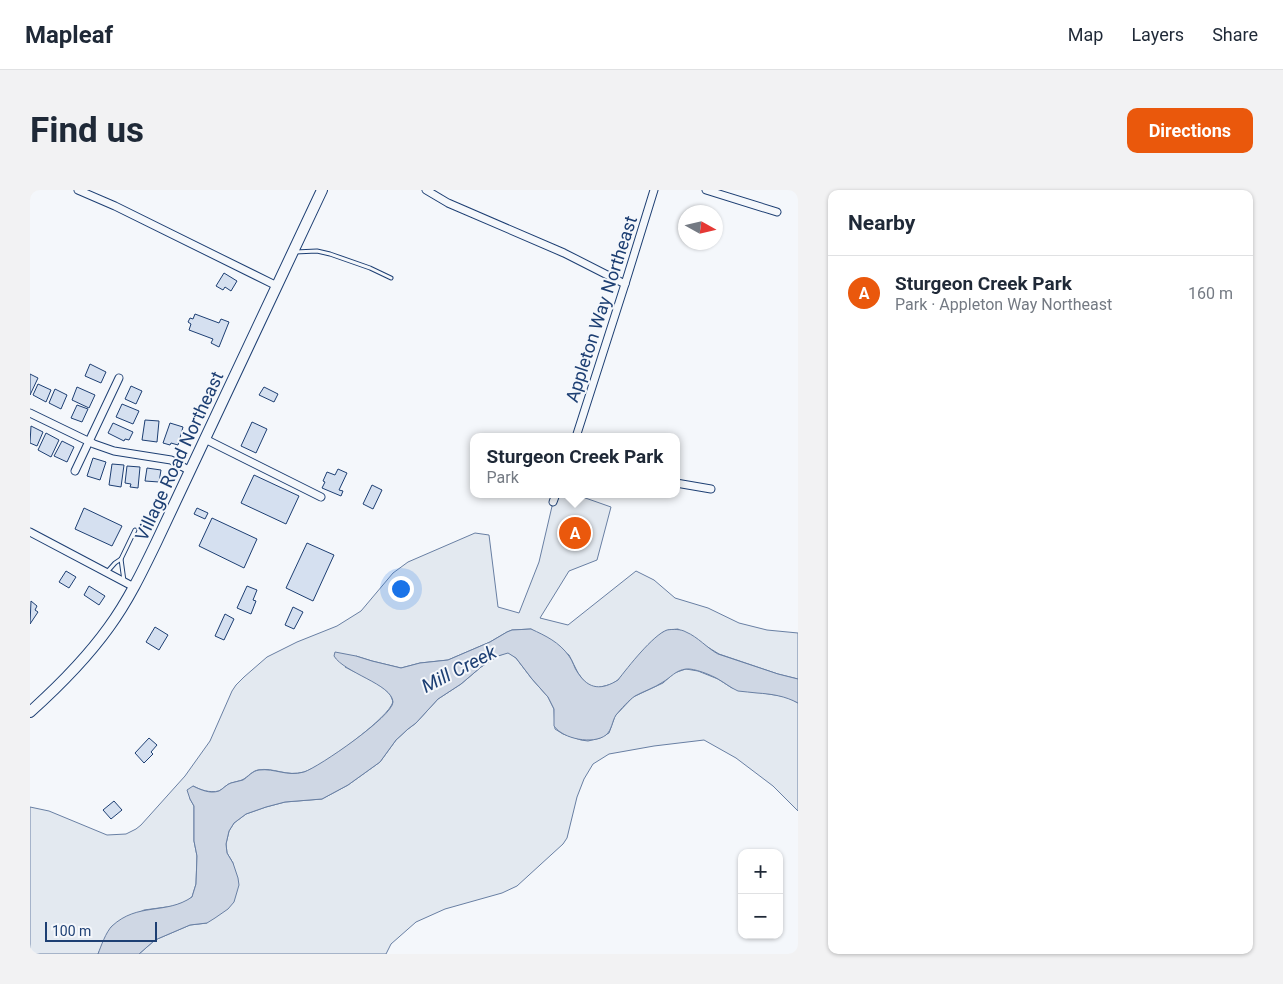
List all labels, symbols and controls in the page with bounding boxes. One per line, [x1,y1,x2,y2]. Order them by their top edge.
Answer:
text: Mapleaf [25,21,113,49]
text: Map [1068,24,1103,45]
text: Layers [1131,24,1184,45]
text: Share [1212,24,1258,45]
button: Directions [1127,108,1253,153]
text: Find us [30,110,144,151]
north arrow [678,205,723,250]
text: Nearby [848,211,915,235]
street label: Appleton Way Northeast [561,213,641,405]
text: Sturgeon Creek Park [895,272,1072,295]
text: A [859,284,869,303]
text: 160 m [1188,284,1233,303]
text: Park · Appleton Way Northeast [895,295,1112,314]
street label: Village Road Northeast [131,368,227,544]
popup [470,433,680,498]
text: Sturgeon Creek Park [487,445,663,468]
text: Park [487,468,519,487]
pin: A [559,514,591,552]
your location [388,576,414,602]
water label: Mill Creek [418,640,501,698]
map controls [738,849,783,939]
button: + [738,849,783,894]
button: − [738,894,783,939]
scale bar [45,919,158,942]
text: 100 m [52,923,91,939]

